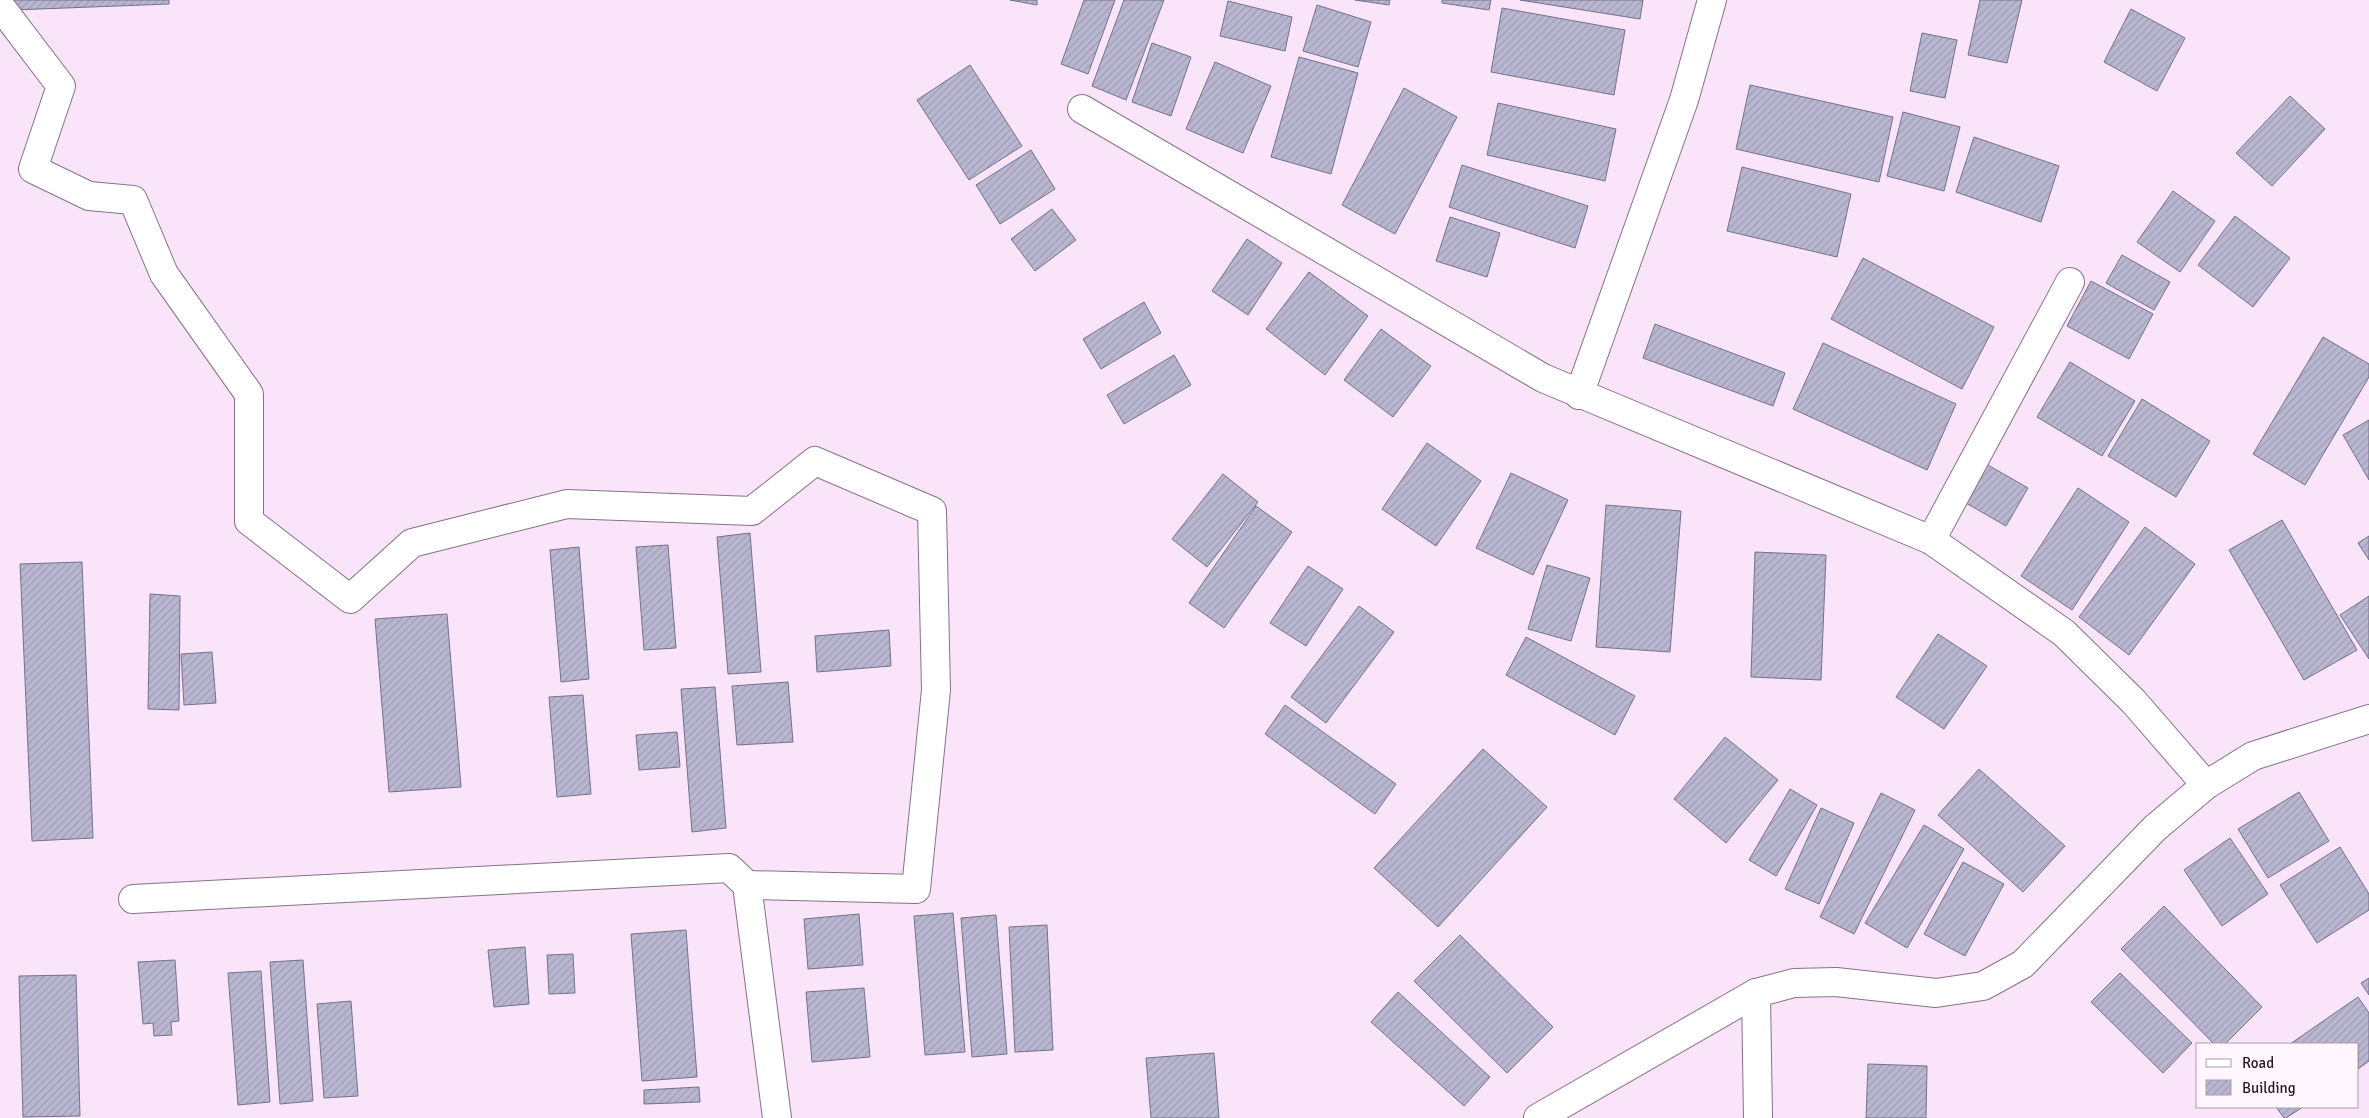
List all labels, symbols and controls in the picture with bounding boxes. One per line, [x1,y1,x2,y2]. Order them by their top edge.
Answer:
legend [2196,1043,2359,1108]
text: Road [2242,1054,2274,1072]
text: Building [2242,1079,2296,1097]

